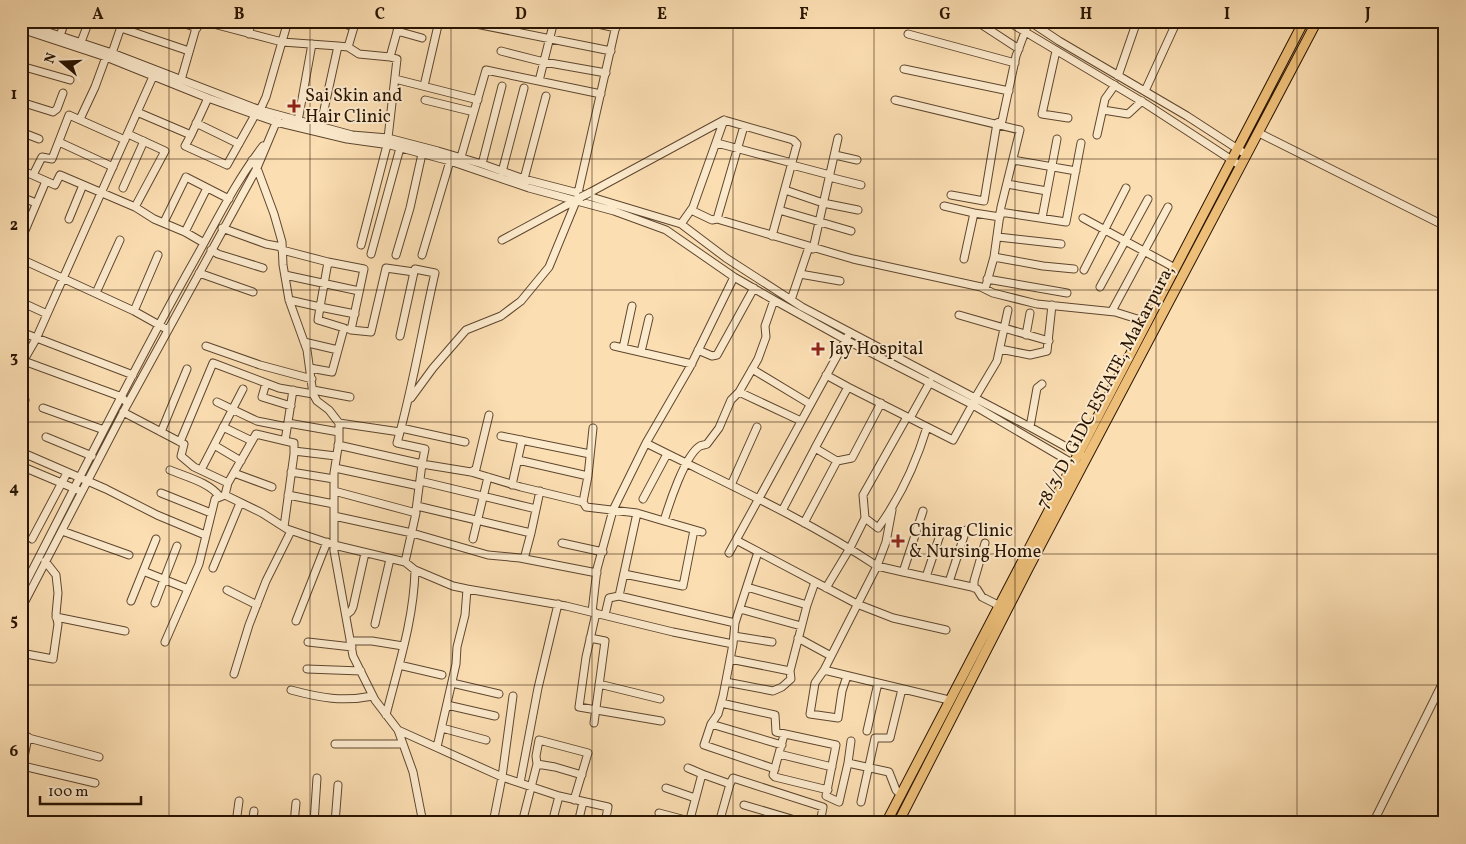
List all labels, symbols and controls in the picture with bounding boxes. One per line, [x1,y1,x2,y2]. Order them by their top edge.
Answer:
text: A [92,4,104,26]
text: B [234,4,245,26]
text: C [375,4,385,26]
text: D [515,4,527,26]
text: E [657,4,667,26]
text: F [799,4,809,26]
text: G [939,4,951,26]
text: H [1080,4,1092,26]
text: I [1224,4,1230,26]
text: J [1364,4,1371,26]
north arrow [38,38,88,88]
text: N [40,50,62,66]
text: 1 [11,84,17,106]
place label: Sai Skin and Hair Clinic [305,84,402,130]
marker: Sai Skin and Hair Clinic [287,99,301,113]
text: 2 [10,215,18,237]
street label: 78/3/D, GIDC ESTATE, Makarpura, [1031,261,1181,513]
place label: Jay Hospital [829,337,923,362]
marker: Jay Hospital [811,342,825,356]
text: 3 [10,347,18,369]
text: 4 [9,478,19,500]
place label: Chirag Clinic & Nursing Home [909,519,1041,565]
marker: Chirag Clinic & Nursing Home [891,534,905,548]
text: 5 [10,610,18,632]
text: 6 [10,741,19,763]
scale bar [40,774,141,806]
text: 100 m [48,782,88,803]

